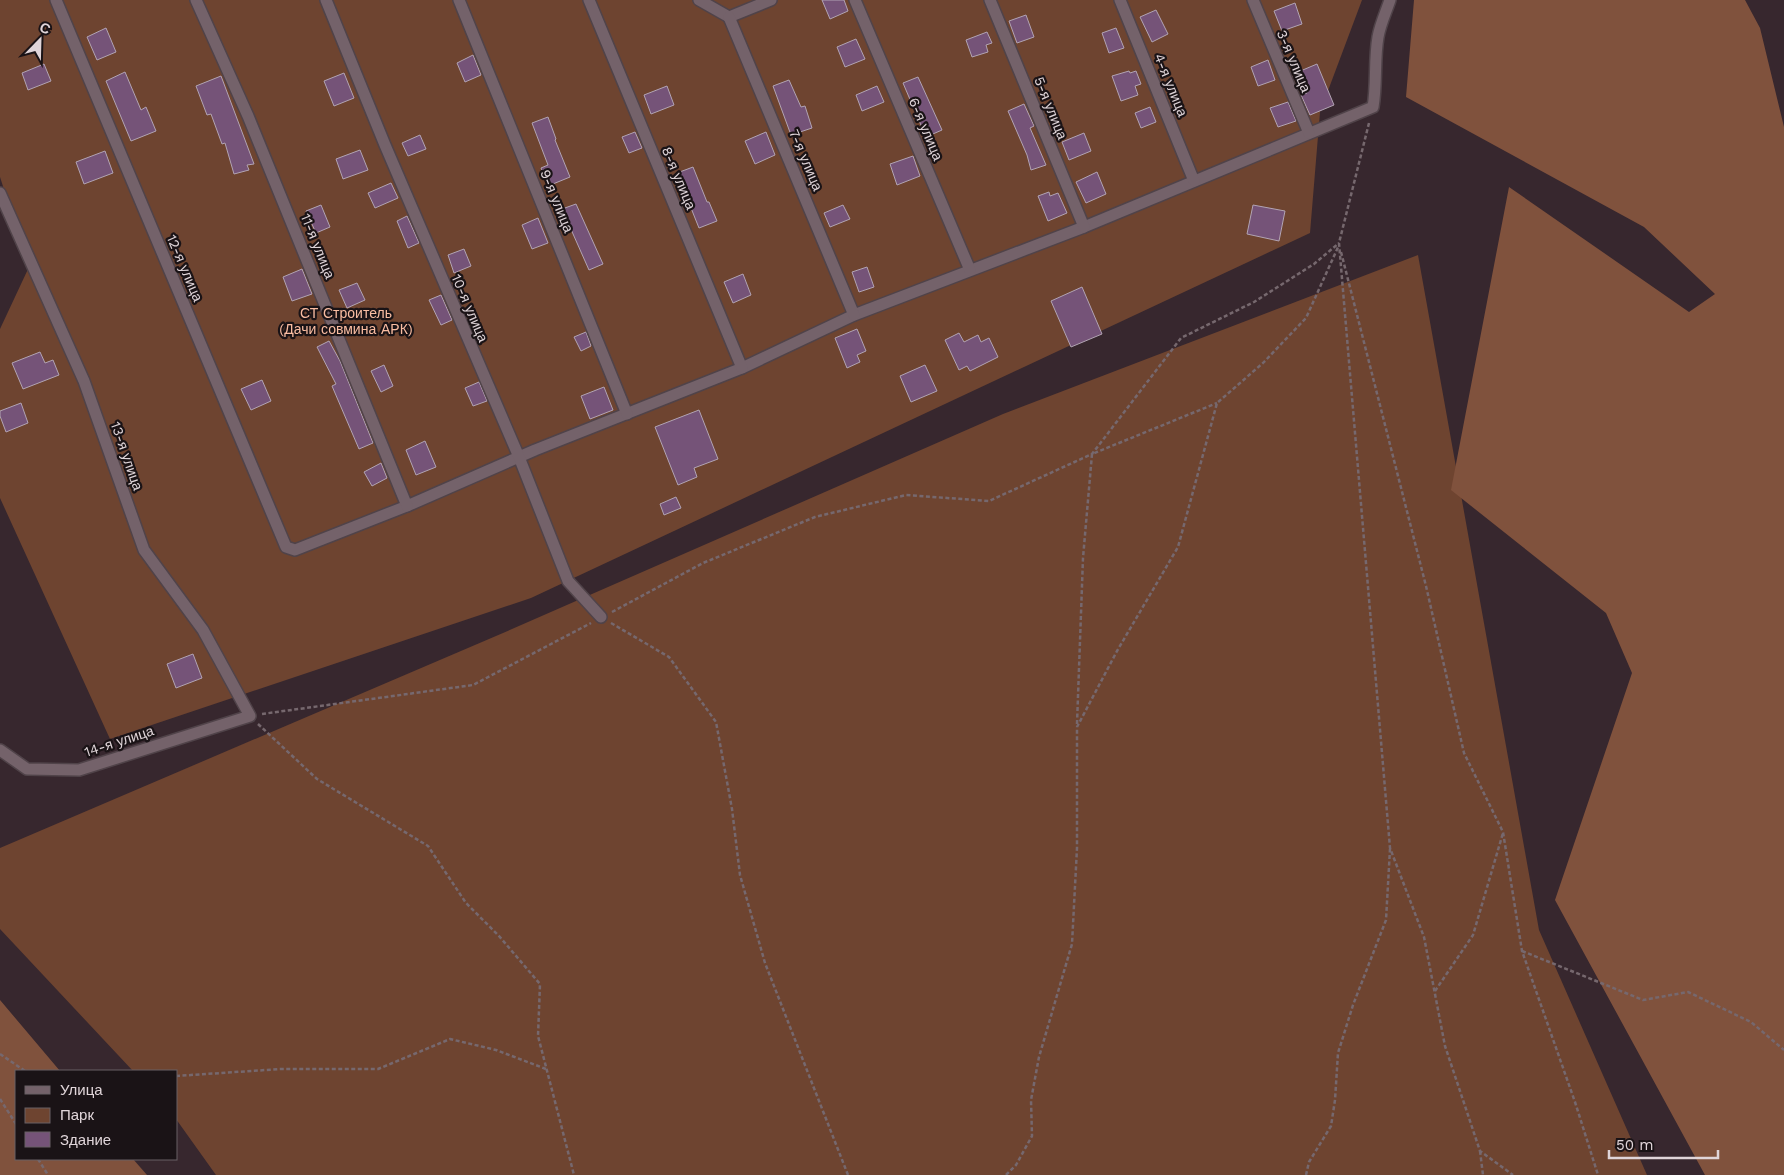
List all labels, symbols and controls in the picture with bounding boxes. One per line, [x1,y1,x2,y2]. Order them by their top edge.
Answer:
north arrow [15,15,65,65]
text: С [37,19,53,37]
street label: 3-я улица [1274,27,1314,95]
street label: 4-я улица [1151,51,1191,119]
street label: 5-я улица [1031,74,1071,142]
street label: 6-я улица [906,95,946,163]
street label: 7-я улица [786,127,826,193]
street label: 8-я улица [659,144,699,212]
street label: 9-я улица [537,167,577,235]
street label: 11-я улица [298,211,338,281]
street label: 12-я улица [164,232,206,304]
street label: 10-я улица [449,272,492,345]
park label: СТ Строитель (Дачи совмина АРК) [279,305,413,337]
street label: 13-я улица [108,420,146,493]
street label: 14-я улица [82,722,156,760]
legend [15,1070,178,1160]
text: Улица [60,1081,103,1099]
text: Парк [60,1106,94,1124]
scale bar [1609,1128,1718,1160]
text: Здание [60,1131,111,1149]
text: 50 m [1616,1136,1653,1154]

